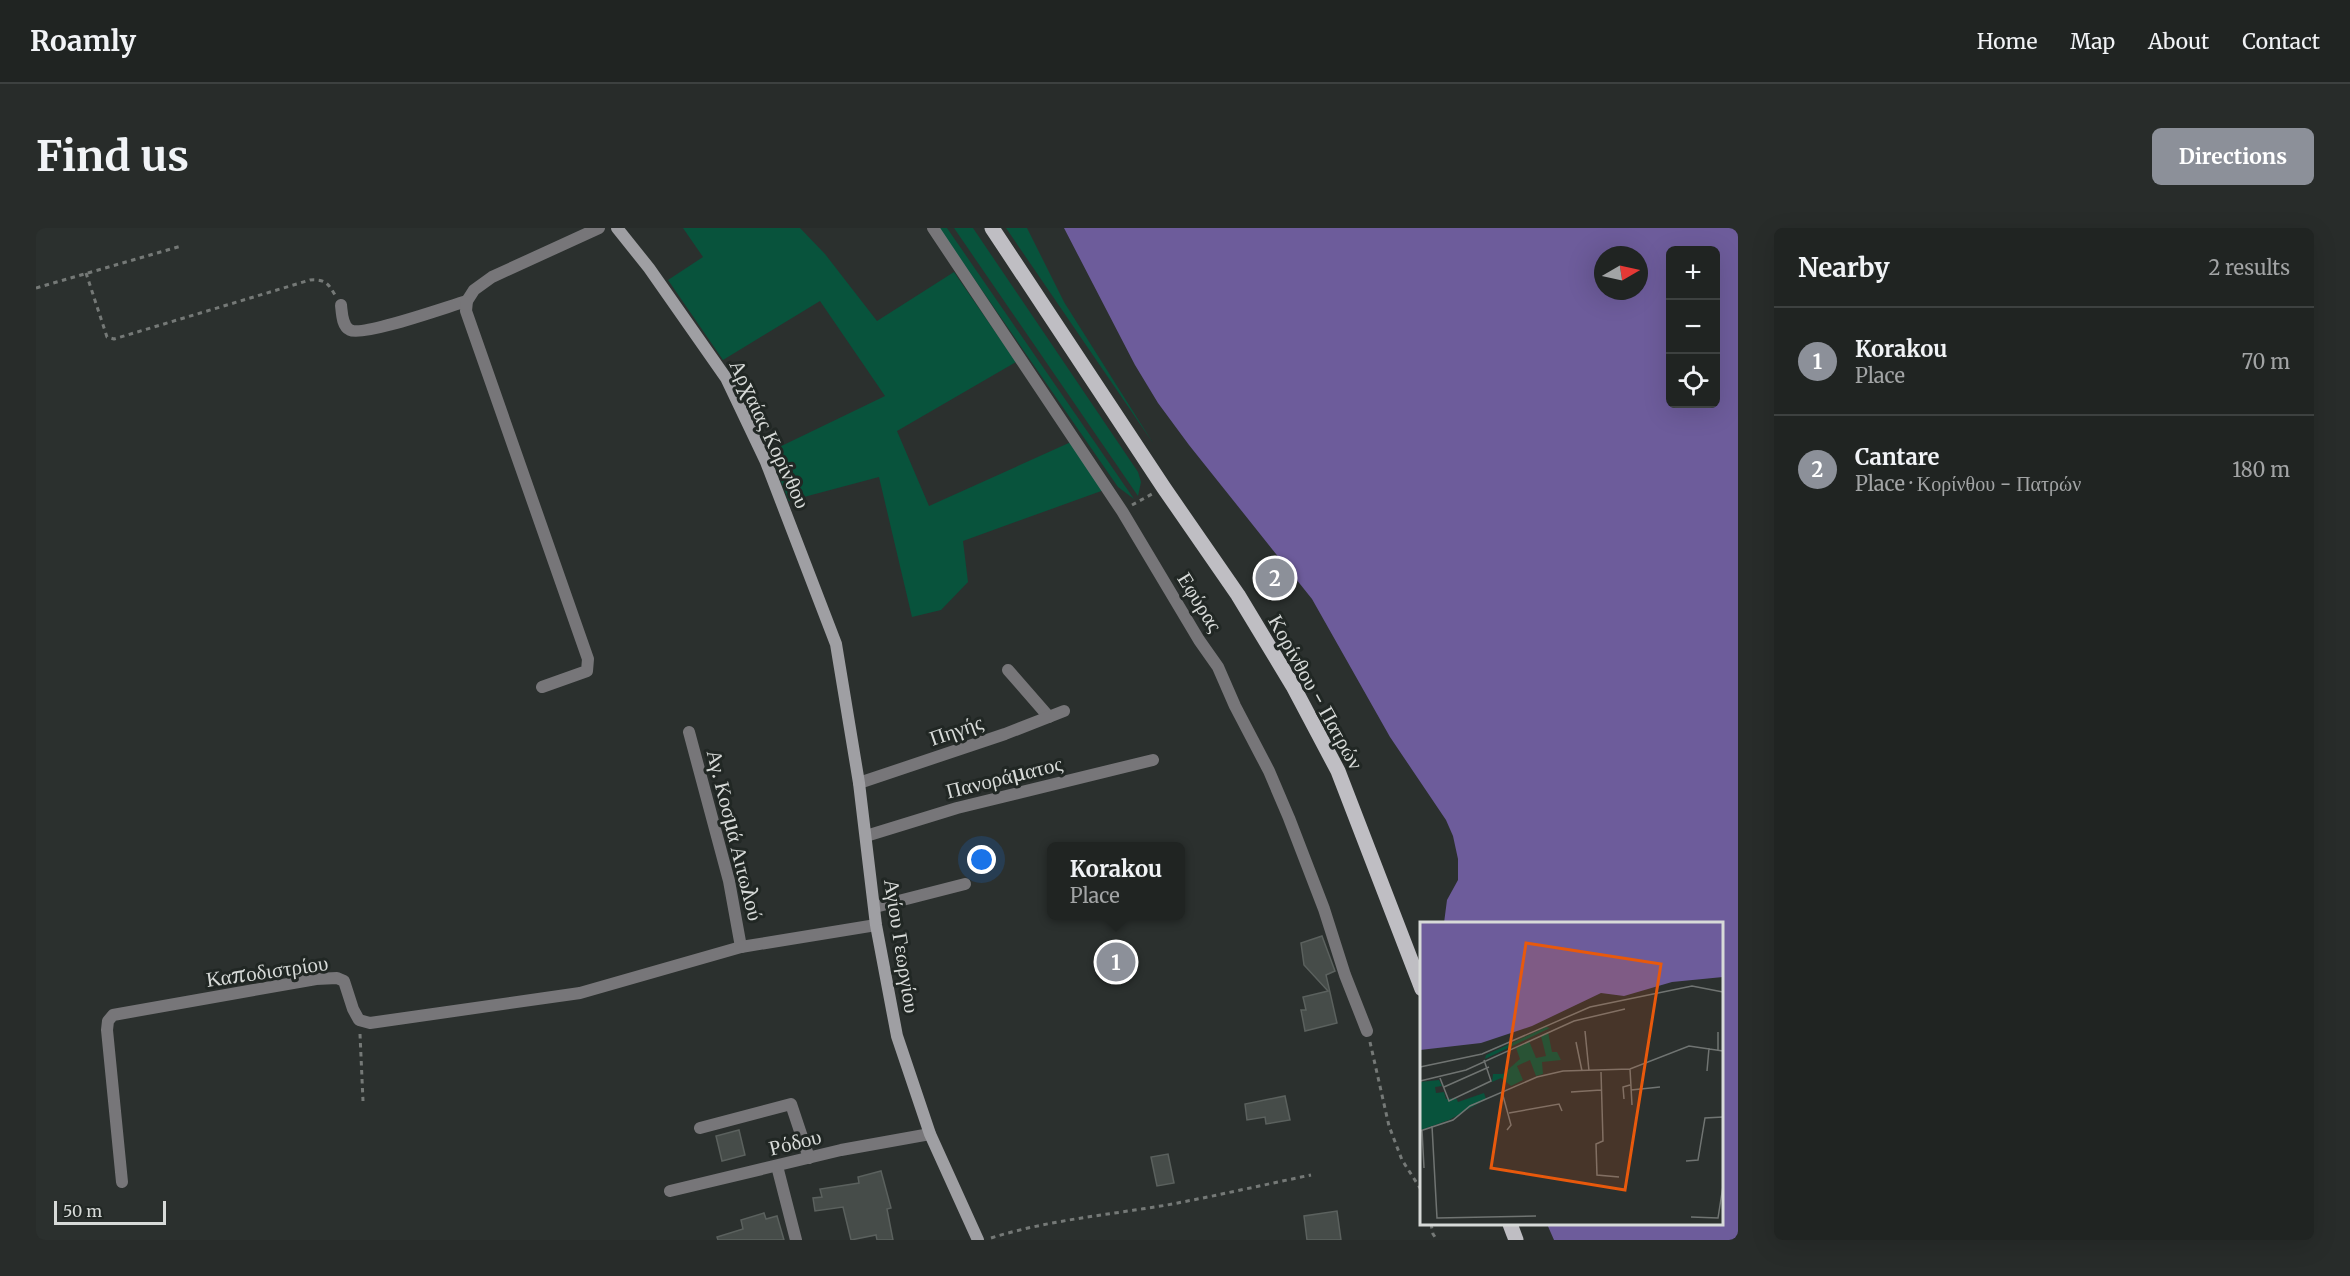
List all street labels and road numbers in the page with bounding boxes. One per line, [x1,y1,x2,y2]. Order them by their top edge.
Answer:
street label: Αρχαίας Κορίνθου [724,355,816,513]
street label: Εφύρας [1171,567,1229,637]
street label: Κορίνθου - Πατρών [1262,610,1370,774]
street label: Πηγής [926,708,987,752]
street label: Αγ. Κοσμά Αιτωλού [701,747,769,923]
street label: Πανοράματος [943,749,1066,804]
street label: Αγίου Γεωργίου [878,877,926,1015]
street label: Καποδιστρίου [204,949,330,993]
street label: Ρόδου [766,1122,824,1162]

